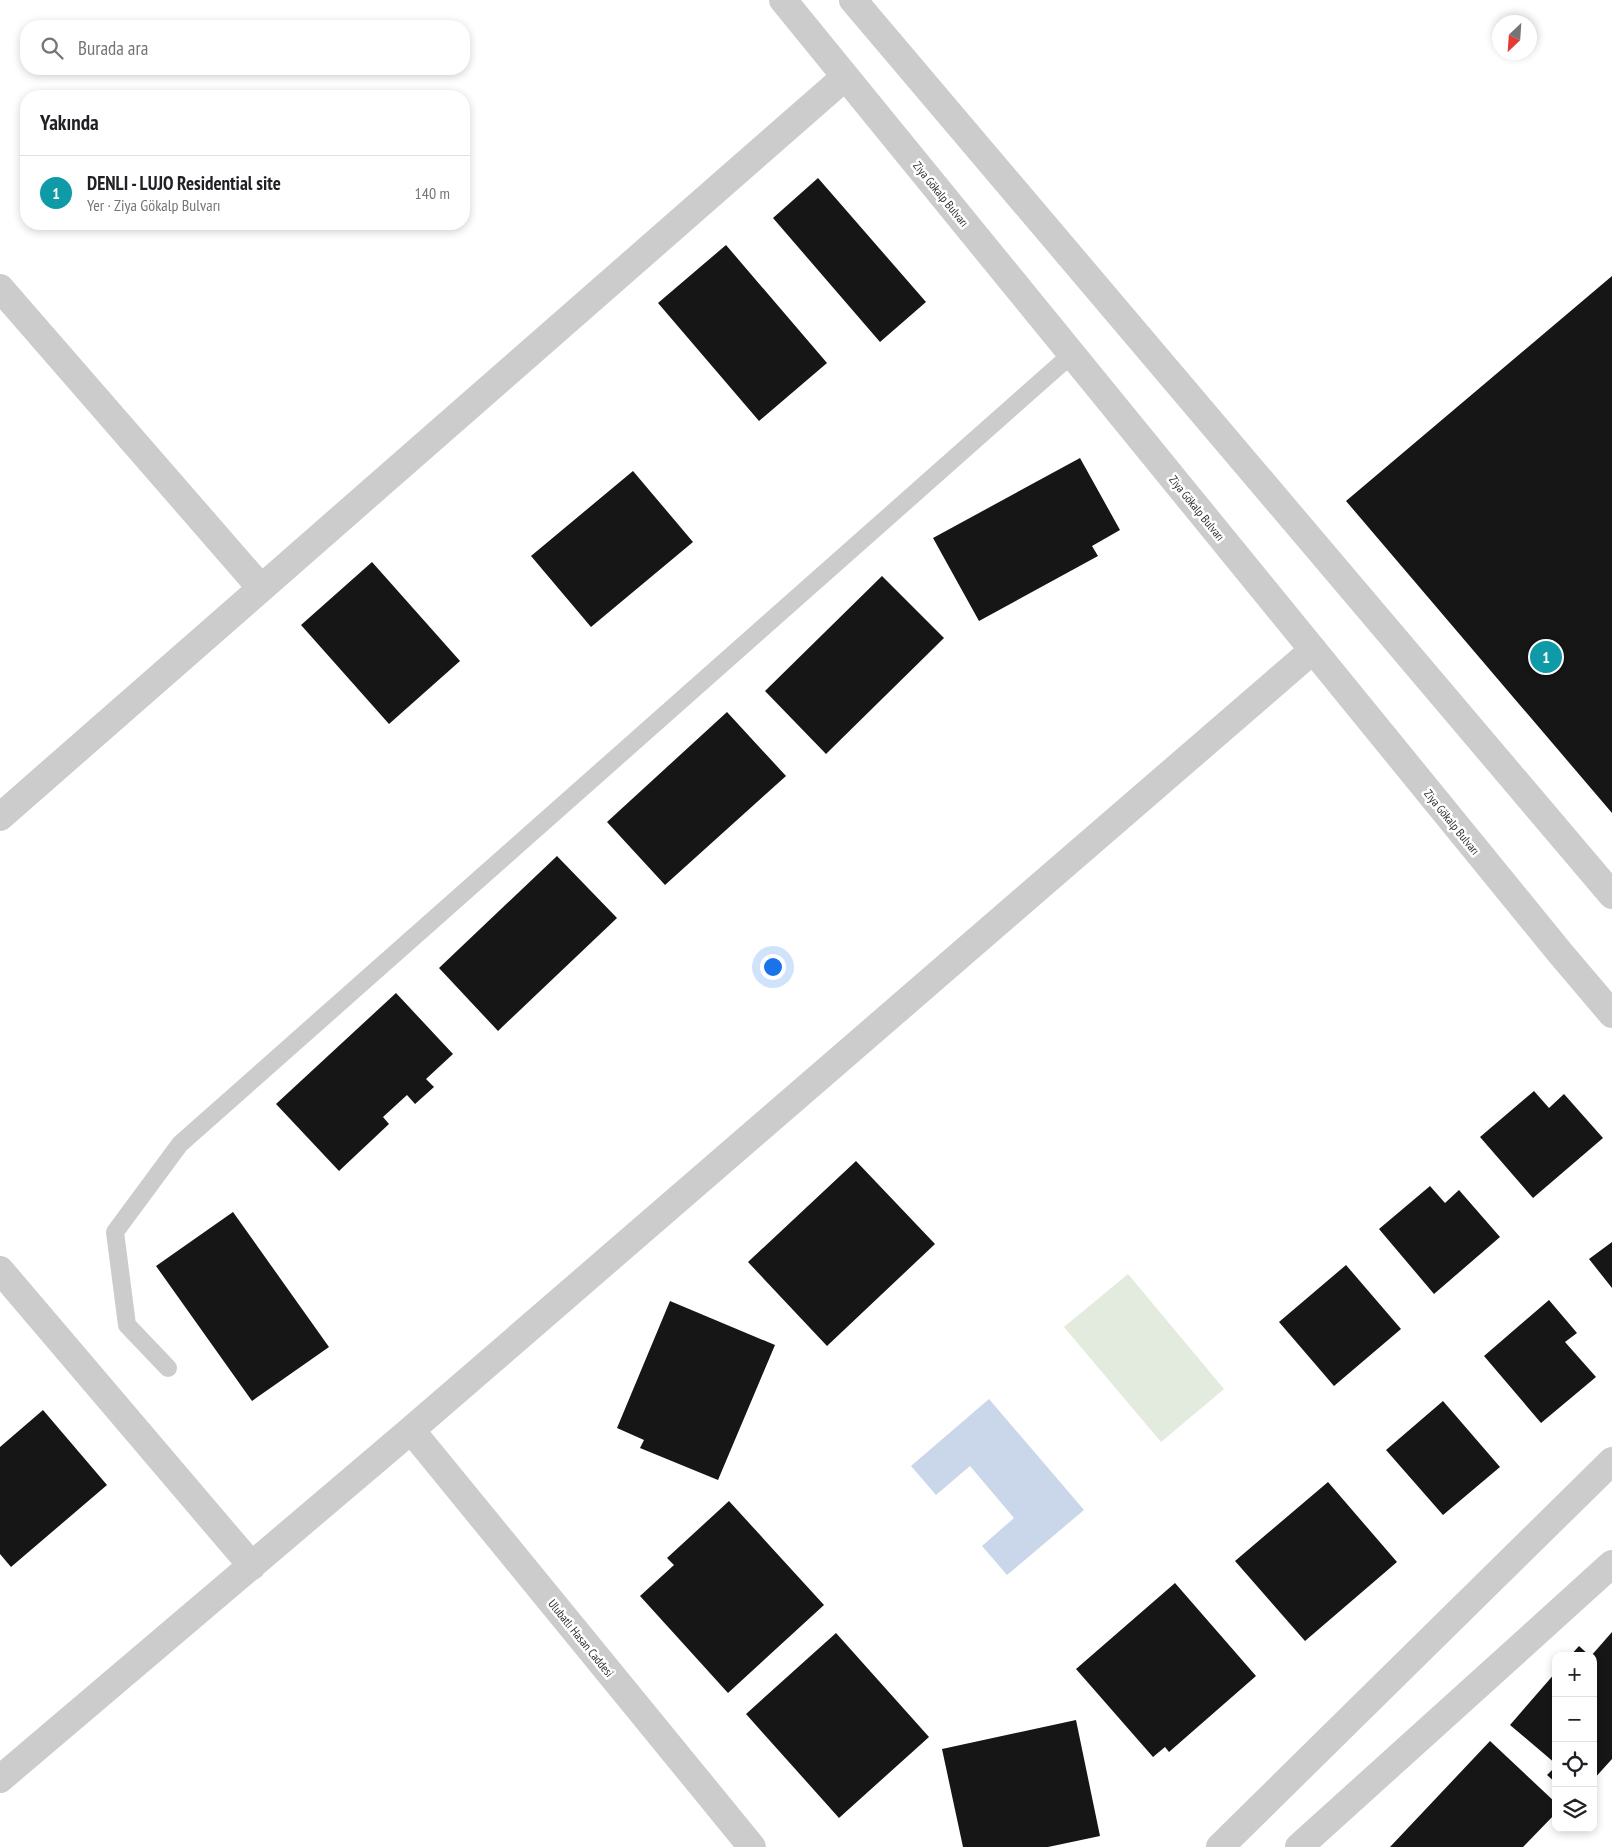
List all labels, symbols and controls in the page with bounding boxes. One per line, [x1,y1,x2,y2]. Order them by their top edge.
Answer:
north arrow [1492,15,1537,60]
search box [20,20,470,75]
icon: search [38,34,66,62]
text: Burada ara [78,36,148,60]
text: Yakında [40,109,99,136]
street label: Ziya Gökalp Bulvarı [910,158,972,230]
text: DENLI - LUJO Residential site [87,171,281,195]
text: 1 [52,183,60,203]
text: 140 m [415,183,450,203]
text: Yer · Ziya Gökalp Bulvarı [87,195,221,215]
street label: Ziya Gökalp Bulvarı [1166,472,1228,544]
pin: 1 [1530,638,1562,676]
street label: Ziya Gökalp Bulvarı [1421,786,1483,858]
your location [760,954,786,980]
street label: Ulubatlı Hasan Caddesi [545,1596,617,1680]
map controls [1552,1652,1597,1832]
button: + [1552,1652,1597,1697]
button: − [1552,1697,1597,1742]
button: locate [1552,1742,1597,1787]
button: layers [1552,1787,1597,1832]

